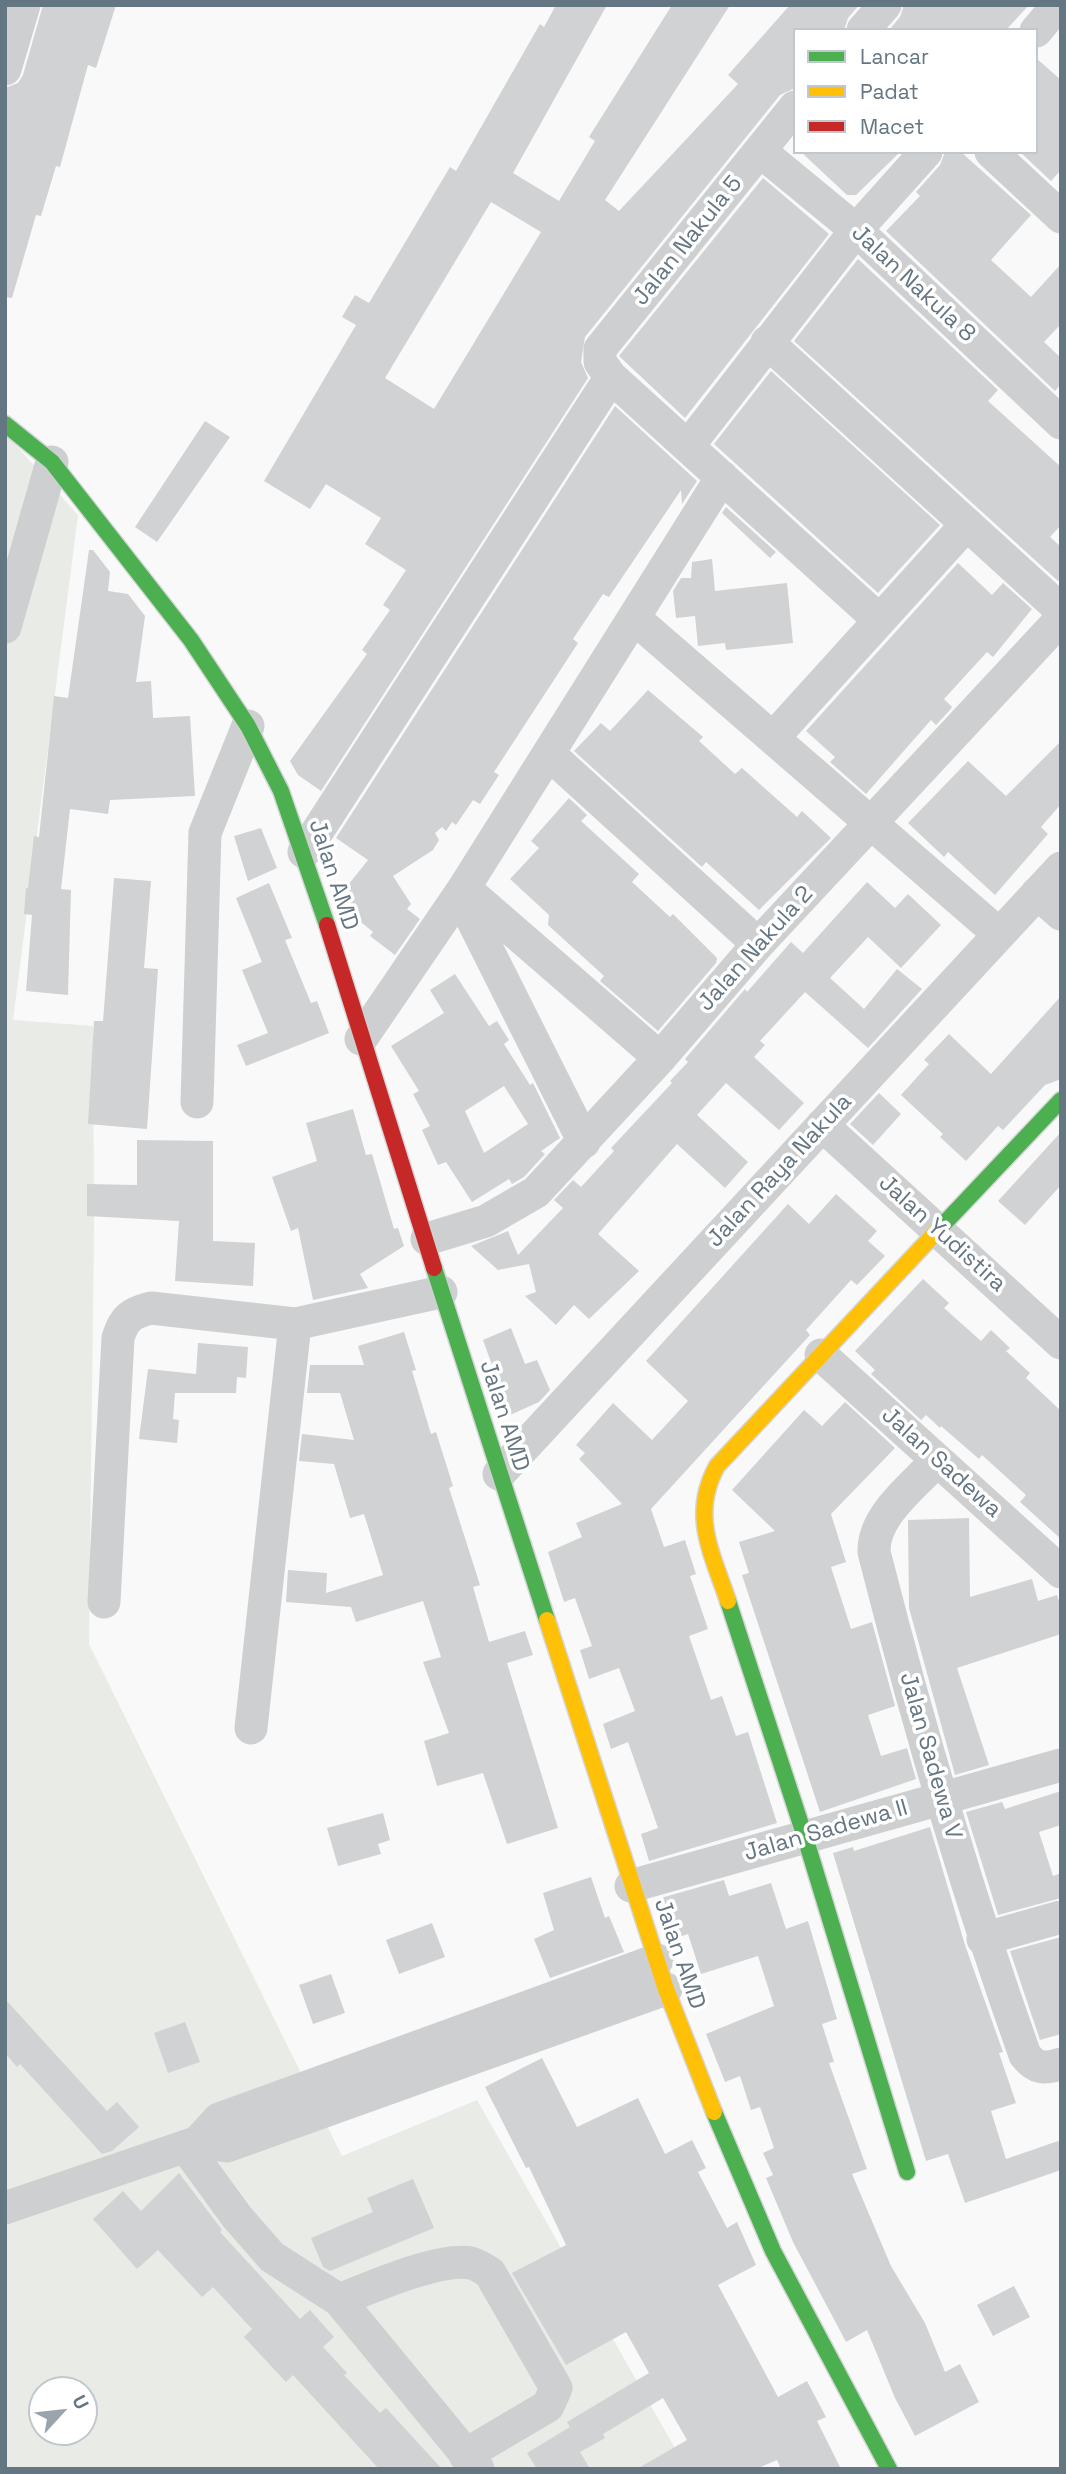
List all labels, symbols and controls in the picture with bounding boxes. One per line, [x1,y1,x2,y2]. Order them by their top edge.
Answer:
legend [793,28,1038,154]
text: Lancar [860,43,929,70]
text: Padat [860,78,919,105]
text: Macet [860,113,924,140]
street label: Jalan Nakula 5 [627,171,749,311]
street label: Jalan Nakula 8 [845,220,981,348]
street label: Jalan AMD [302,816,364,934]
street label: Jalan Nakula 2 [693,881,819,1017]
street label: Jalan Raya Nakula [702,1089,858,1253]
street label: Jalan Yudistira [873,1170,1011,1298]
street label: Jalan AMD [473,1357,535,1475]
street label: Jalan Sadewa [875,1402,1007,1524]
street label: Jalan Sadewa V [893,1670,967,1842]
street label: Jalan Sadewa II [741,1794,911,1868]
street label: Jalan AMD [647,1895,711,2013]
north arrow [28,2376,98,2446]
text: U [66,2391,94,2414]

